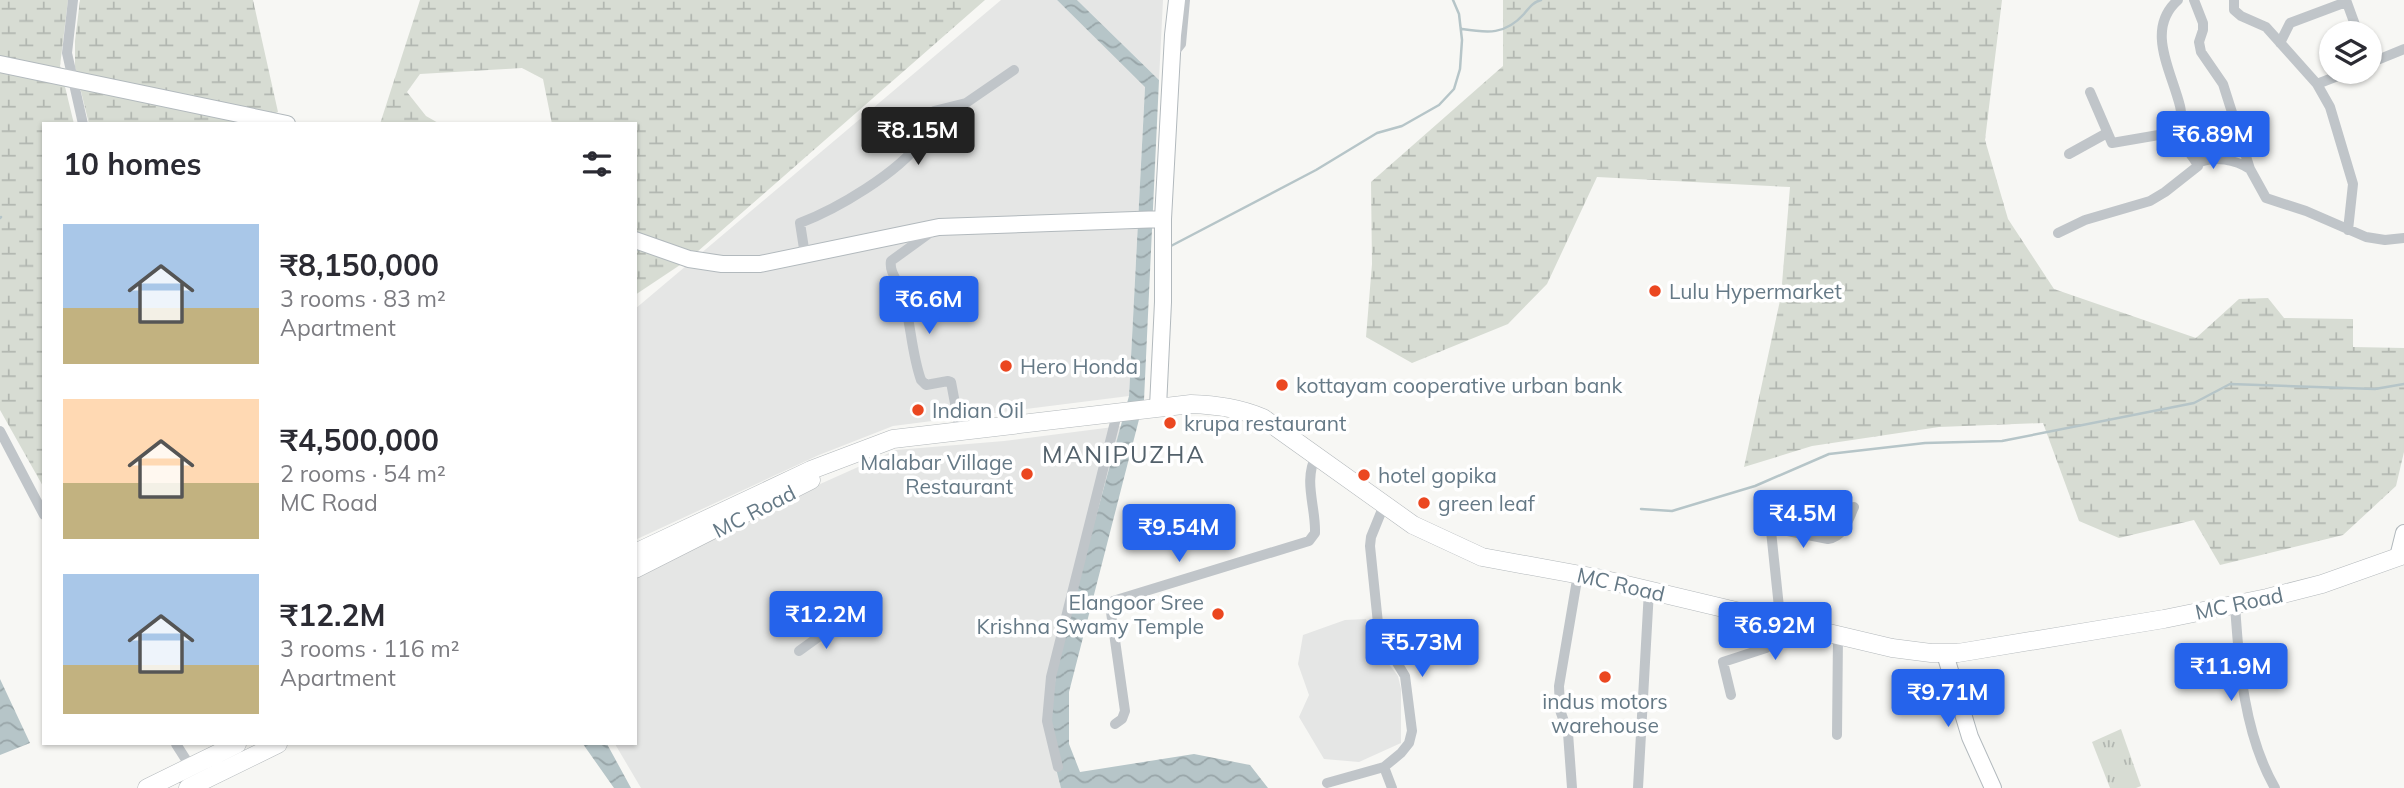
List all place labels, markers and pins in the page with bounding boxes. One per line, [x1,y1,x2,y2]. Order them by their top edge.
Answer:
pin: ₹8.15M [861,108,975,167]
pin: ₹6.89M [2156,111,2270,171]
pin: ₹6.6M [880,276,978,336]
place label: Lulu Hypermarket [1669,278,1842,304]
marker: Lulu Hypermarket [1647,283,1663,299]
place label: Hero Honda [1020,353,1138,379]
marker: Hero Honda [998,358,1014,374]
place label: kottayam cooperative urban bank [1296,372,1623,398]
marker: kottayam cooperative urban bank [1274,377,1290,393]
place label: Indian Oil [932,397,1024,423]
marker: Indian Oil [910,402,926,418]
place label: krupa restaurant [1184,410,1346,436]
marker: krupa restaurant [1162,415,1178,431]
place label: Malabar Village Restaurant [860,449,1013,499]
place label: hotel gopika [1378,462,1497,488]
marker: Malabar Village Restaurant [1019,466,1035,482]
marker: hotel gopika [1356,467,1372,483]
place label: green leaf [1438,490,1536,516]
pin: ₹4.5M [1754,490,1852,550]
marker: green leaf [1416,495,1432,511]
pin: ₹9.54M [1122,504,1236,564]
place label: Elangoor Sree Krishna Swamy Temple [976,589,1204,639]
pin: ₹12.2M [769,592,883,651]
pin: ₹6.92M [1718,602,1832,662]
marker: Elangoor Sree Krishna Swamy Temple [1210,606,1226,622]
pin: ₹5.73M [1365,620,1479,679]
pin: ₹11.9M [2174,644,2288,703]
marker: indus motors warehouse [1597,669,1613,685]
pin: ₹9.71M [1891,670,2005,729]
place label: indus motors warehouse [1542,688,1668,738]

